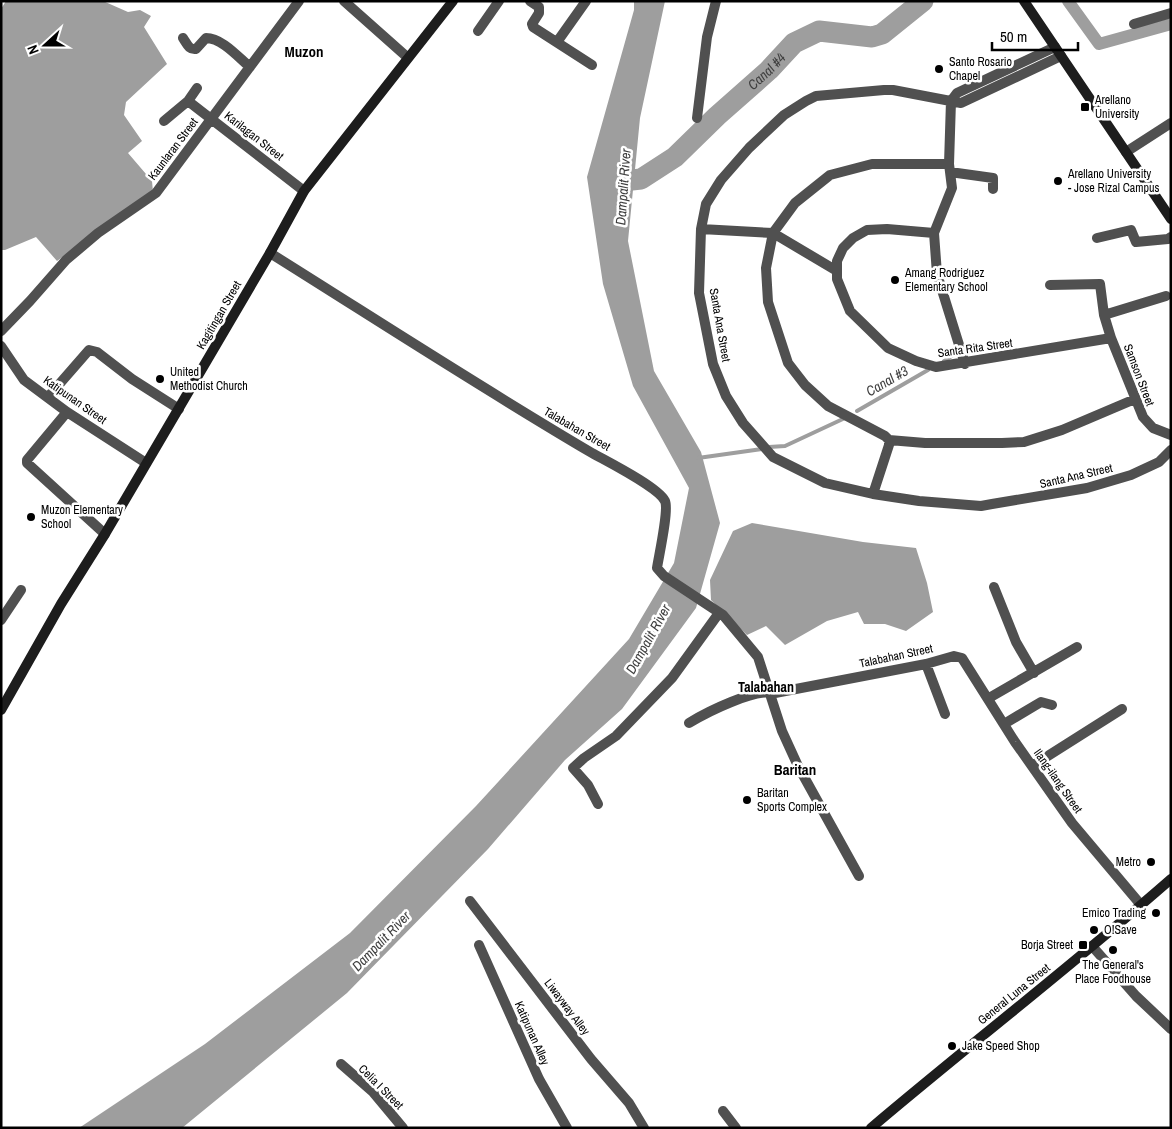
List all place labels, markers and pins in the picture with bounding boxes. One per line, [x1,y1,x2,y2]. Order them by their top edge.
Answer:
place label: Santo Rosario Chapel [949,54,1012,84]
marker: Santo Rosario Chapel [933,63,945,75]
place label: Arellano University [1094,92,1139,122]
marker: Arellano University [1079,101,1091,113]
place label: Arellano University - Jose Rizal Campus [1067,166,1159,196]
marker: Arellano University - Jose Rizal Campus [1052,175,1064,187]
place label: Amang Rodriguez Elementary School [904,265,988,295]
marker: Amang Rodriguez Elementary School [889,274,901,286]
place label: United Methodist Church [170,364,248,394]
marker: United Methodist Church [154,373,166,385]
place label: Muzon Elementary School [41,502,123,532]
marker: Muzon Elementary School [25,511,37,523]
place label: Baritan Sports Complex [757,785,827,815]
marker: Baritan Sports Complex [741,794,753,806]
place label: Metro [1116,854,1141,870]
marker: Metro [1145,856,1157,868]
place label: Emico Trading [1082,905,1147,921]
marker: Emico Trading [1150,907,1162,919]
place label: O!Save [1104,922,1137,938]
marker: O!Save [1088,924,1100,936]
place label: Borja Street [1021,937,1073,953]
marker: Borja Street [1077,939,1089,951]
marker: The General's Place Foodhouse [1107,944,1119,956]
place label: The General's Place Foodhouse [1075,957,1151,987]
place label: Jake Speed Shop [962,1038,1040,1054]
marker: Jake Speed Shop [946,1040,958,1052]

